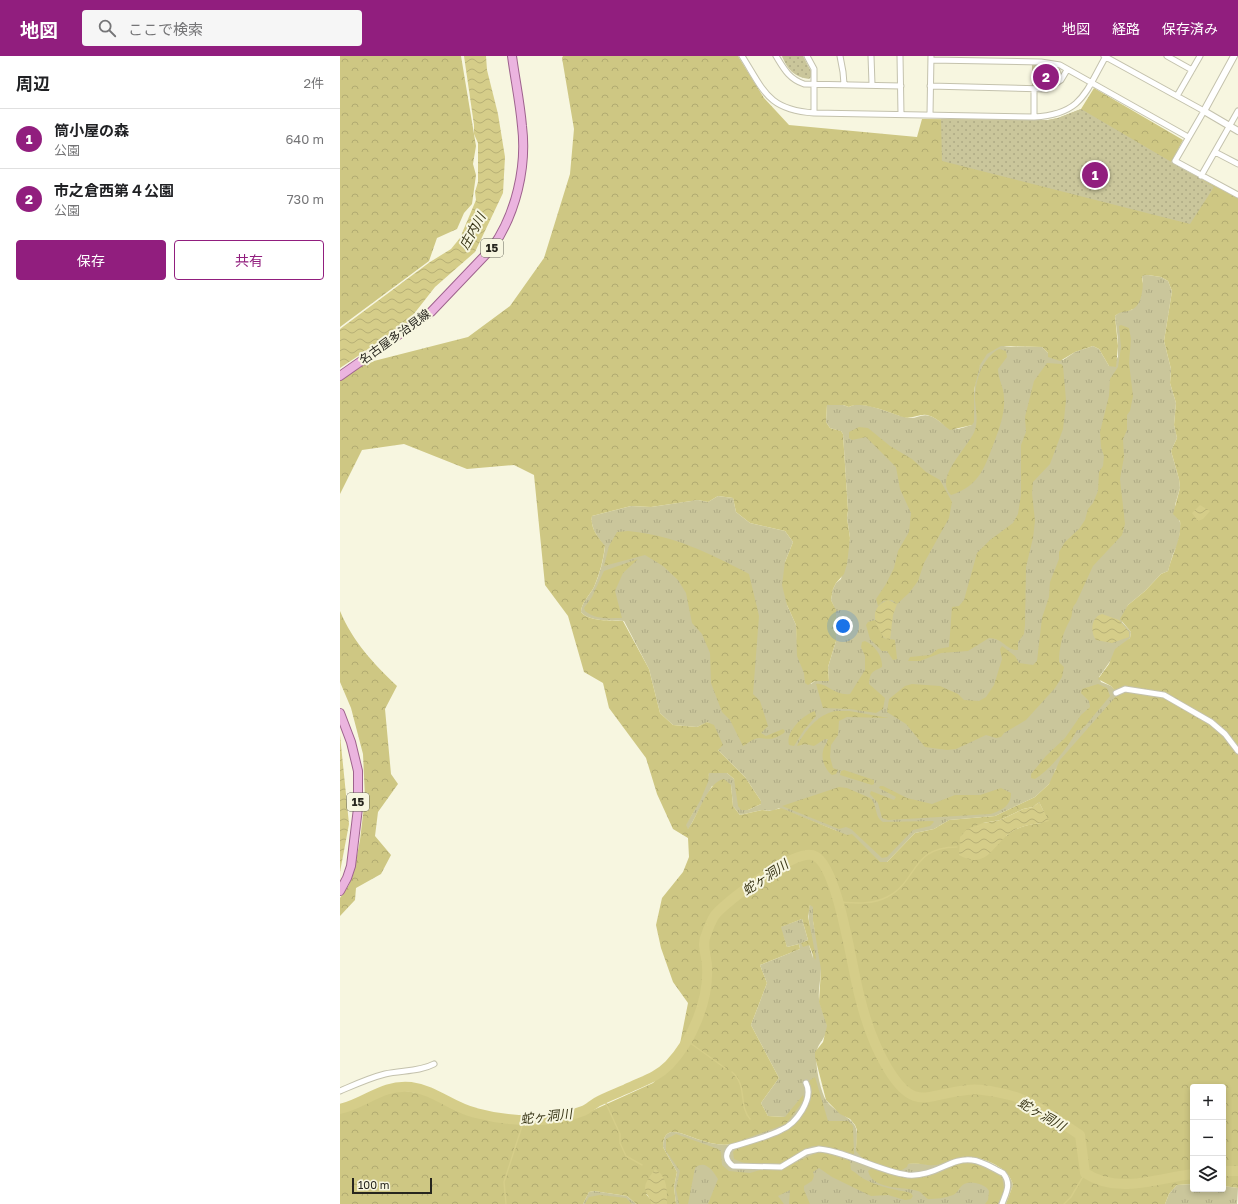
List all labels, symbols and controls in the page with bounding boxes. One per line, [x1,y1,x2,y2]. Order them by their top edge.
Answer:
search box [82,10,362,46]
icon: search [96,17,118,39]
text: 地図 [20,18,58,41]
text: ここで検索 [128,20,203,38]
text: 地図 [1062,20,1090,37]
text: 経路 [1112,20,1140,37]
text: 保存済み [1162,20,1218,37]
pin: 2 [1033,62,1059,92]
text: 周辺 [16,73,50,94]
text: 2件 [303,75,324,91]
text: 筒小屋の森 [54,121,129,139]
text: 1 [26,131,32,147]
text: 640 m [285,131,324,147]
text: 公園 [54,142,80,158]
pin: 1 [1082,160,1108,190]
text: 市之倉西第４公園 [54,181,174,199]
text: 2 [25,191,33,207]
text: 730 m [287,191,324,207]
text: 公園 [54,202,80,218]
water label: 庄内川 [456,208,489,252]
road number: 15 [481,239,503,257]
button: 保存 [16,240,166,280]
button: 共有 [174,240,324,280]
street label: 名古屋多治見線 [356,306,433,367]
your location [833,616,853,636]
road number: 15 [347,793,369,811]
water label: 蛇ヶ洞川 [739,855,793,898]
map controls [1190,1084,1226,1192]
button: + [1190,1084,1226,1120]
water label: 蛇ヶ洞川 [1015,1094,1070,1135]
water label: 蛇ヶ洞川 [519,1105,575,1127]
button: − [1190,1120,1226,1156]
button: layers [1190,1156,1226,1192]
scale bar [352,1176,432,1195]
text: 100 m [358,1178,389,1191]

